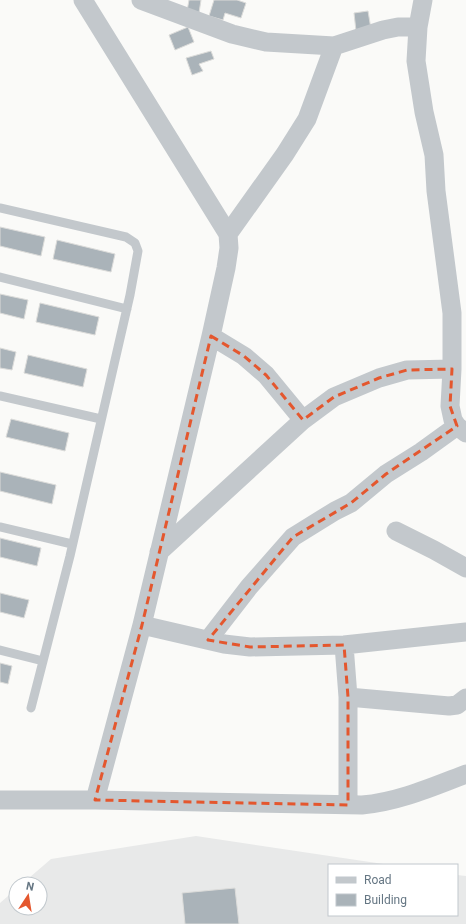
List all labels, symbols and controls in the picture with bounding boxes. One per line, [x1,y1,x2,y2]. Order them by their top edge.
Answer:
legend [328,864,458,916]
text: Road [364,873,392,887]
north arrow [8,876,48,916]
text: N [25,880,35,894]
text: Building [364,893,407,907]

